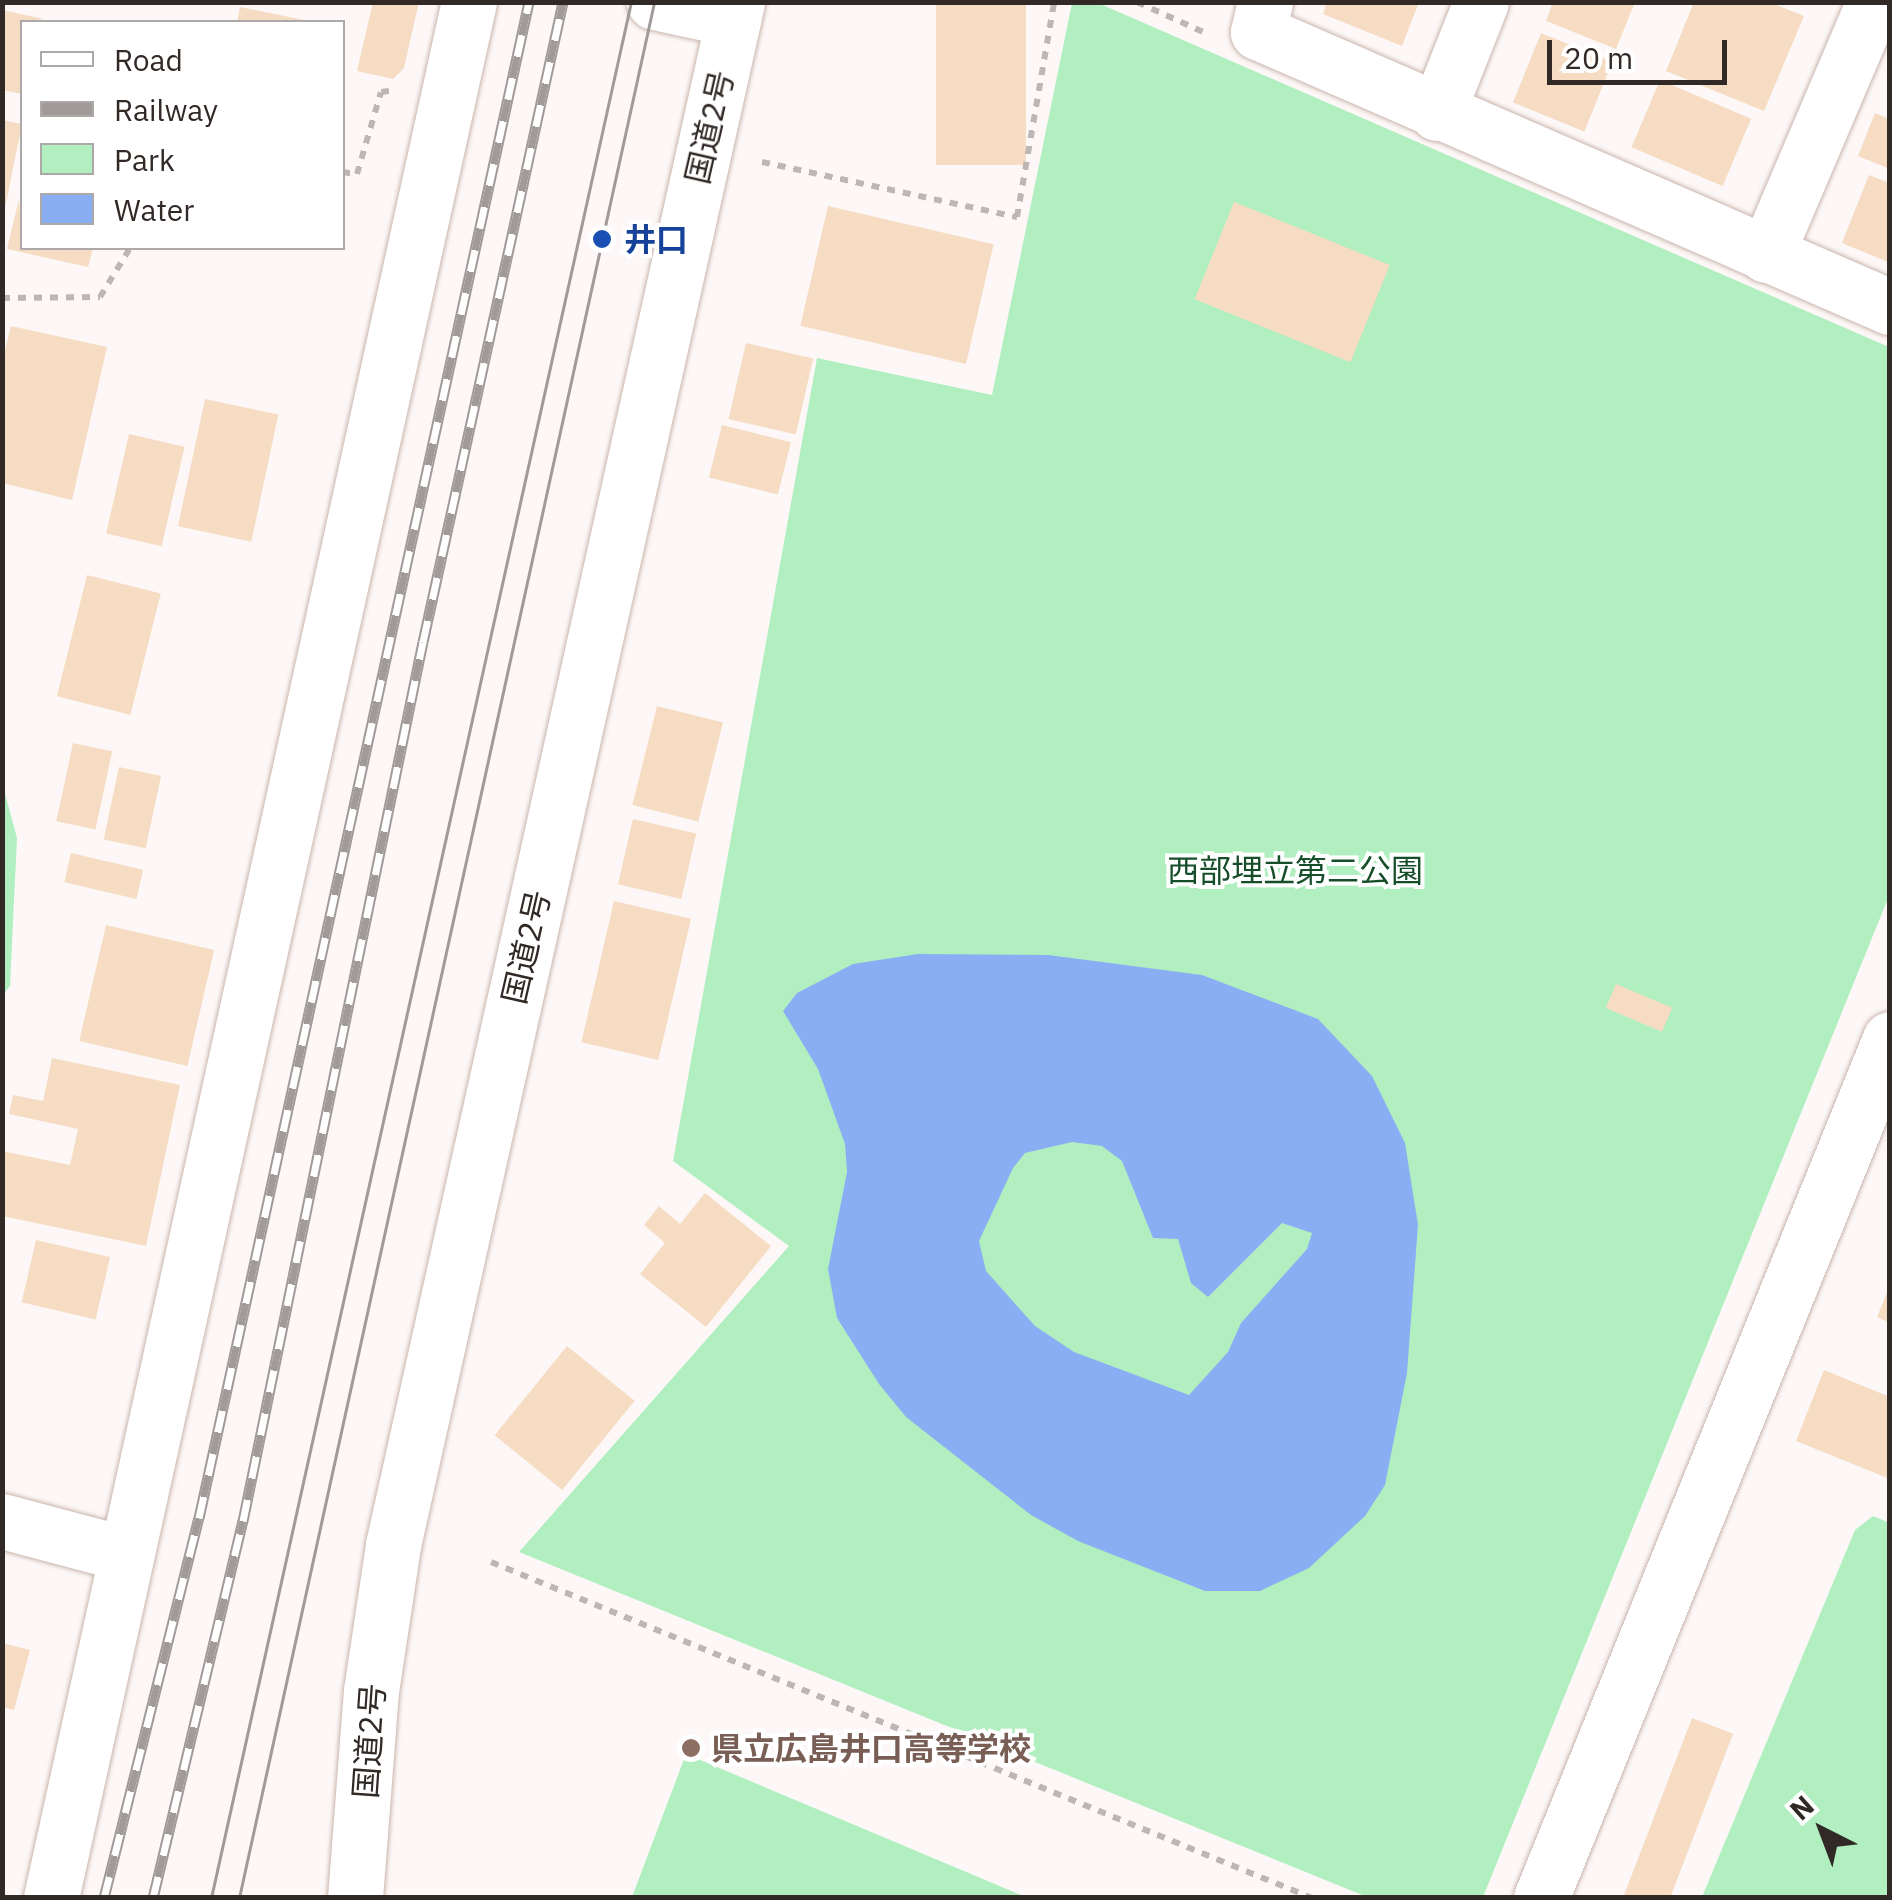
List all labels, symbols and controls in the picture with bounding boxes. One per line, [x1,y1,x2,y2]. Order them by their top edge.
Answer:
legend [20,20,345,250]
scale bar [1552,20,1732,82]
text: 20 m [1564,38,1633,77]
text: Road [114,40,183,79]
street label: 国道2号 [677,67,741,187]
text: Railway [114,90,218,129]
text: Park [114,140,175,179]
text: Water [114,190,194,229]
place label: 井口 [624,220,688,258]
marker: 井口 [589,226,615,252]
park label: 西部埋立第二公園 [1167,851,1423,889]
street label: 国道2号 [494,887,558,1007]
street label: 国道2号 [346,1682,392,1800]
place label: 県立広島井口高等学校 [711,1729,1031,1767]
marker: 県立広島井口高等学校 [680,1737,702,1759]
north arrow [1772,1780,1872,1880]
text: N [1782,1787,1822,1828]

